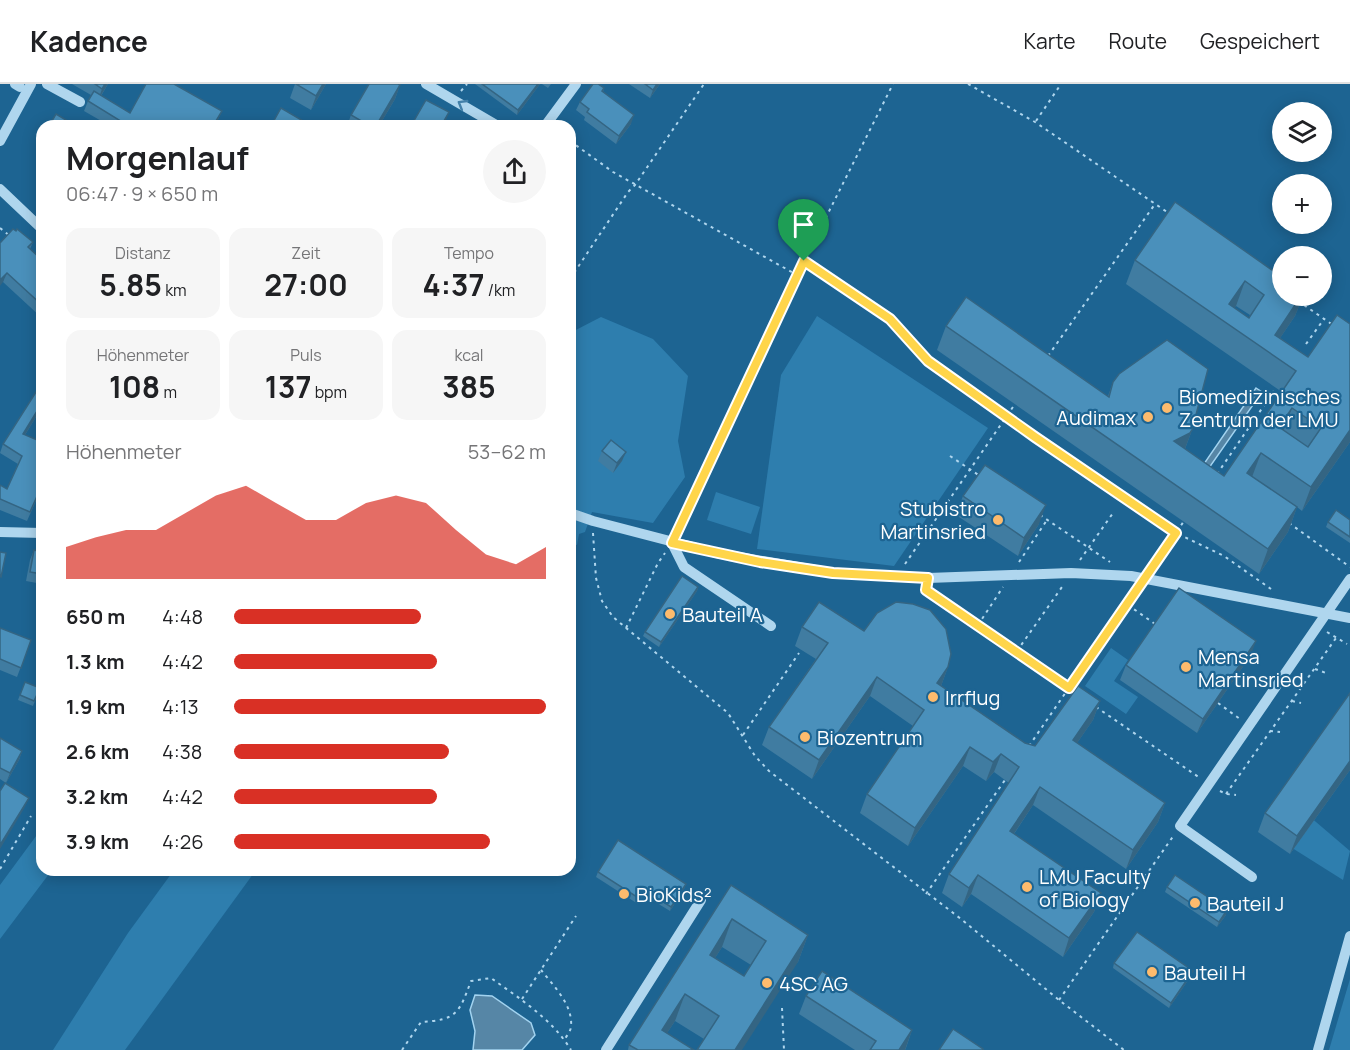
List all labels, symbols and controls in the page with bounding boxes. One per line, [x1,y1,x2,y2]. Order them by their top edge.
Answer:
text: Kadence [30,22,148,60]
text: Karte [1024,27,1076,55]
text: Route [1109,27,1167,55]
text: Gespeichert [1200,27,1320,55]
one-way arrow [458,101,469,112]
map controls [1272,102,1332,306]
button: layers [1272,102,1332,162]
text: Morgenlauf [66,135,249,180]
button: share [483,140,546,203]
button: + [1272,174,1332,234]
text: 06:47 · 9 × 650 m [66,180,218,207]
pin [778,199,829,261]
icon: arrive [787,208,820,241]
text: Distanz [115,242,171,264]
text: Zeit [291,242,321,264]
text: Tempo [444,242,494,264]
button: − [1272,246,1332,306]
text: 5.85 [99,264,162,305]
text: 27:00 [264,264,348,305]
text: 4:37 [423,264,485,305]
text: km [162,279,187,301]
text: /km [485,279,515,301]
text: Höhenmeter [97,344,189,366]
text: Puls [290,344,322,366]
text: kcal [454,344,484,366]
text: 108 [109,366,160,407]
text: 137 [265,366,311,407]
text: 385 [442,366,496,407]
text: m [160,381,177,403]
text: bpm [311,381,347,403]
place label: Biomedizinisches Zentrum der LMU [1179,383,1340,433]
marker: Biomedizinisches Zentrum der LMU [1160,401,1174,415]
place label: Audimax [1056,404,1136,431]
marker: Audimax [1141,410,1155,424]
text: Höhenmeter [66,438,182,465]
text: 53–62 m [468,438,546,465]
place label: Stubistro Martinsried [880,495,986,545]
marker: Stubistro Martinsried [991,513,1005,527]
place label: Bauteil A [682,601,763,628]
text: 650 m [66,603,125,630]
text: 4:48 [162,603,203,630]
marker: Bauteil A [663,607,677,621]
place label: Mensa Martinsried [1198,643,1304,693]
text: 1.3 km [66,648,124,675]
text: 4:42 [162,648,203,675]
marker: Mensa Martinsried [1179,660,1193,674]
place label: Irrflug [945,684,1000,711]
marker: Irrflug [926,690,940,704]
text: 1.9 km [66,693,125,720]
text: 4:13 [162,693,199,720]
place label: Biozentrum [817,724,922,751]
marker: Biozentrum [798,730,812,744]
text: 2.6 km [66,738,129,765]
text: 4:38 [162,738,202,765]
text: 3.2 km [66,783,128,810]
text: 4:42 [162,783,203,810]
text: 3.9 km [66,828,129,855]
text: 4:26 [162,828,204,855]
place label: LMU Faculty of Biology [1039,863,1151,913]
marker: LMU Faculty of Biology [1020,880,1034,894]
place label: BioKids² [636,881,712,908]
marker: BioKids² [617,887,631,901]
place label: Bauteil J [1207,890,1284,917]
marker: Bauteil J [1188,896,1202,910]
place label: Bauteil H [1164,959,1246,986]
marker: Bauteil H [1145,965,1159,979]
place label: 4SC AG [779,970,848,997]
marker: 4SC AG [760,976,774,990]

